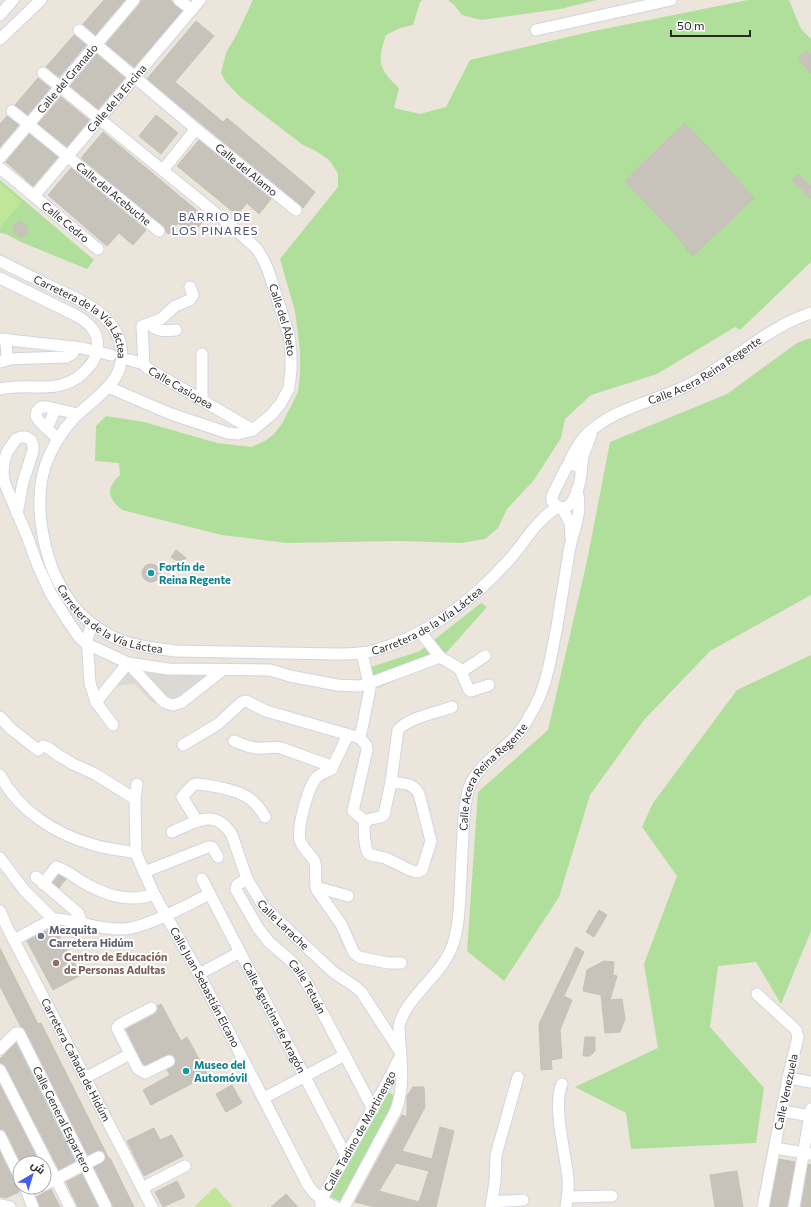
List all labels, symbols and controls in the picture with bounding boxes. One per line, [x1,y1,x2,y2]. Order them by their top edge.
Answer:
scale bar [671,12,750,38]
text: 50 m [677,18,705,32]
street label: Calle del Granado [34,41,100,116]
street label: Calle de la Encina [84,61,149,135]
street label: Calle del Alamo [213,140,281,199]
street label: Calle del Acebuche [74,159,154,228]
street label: Calle Cedro [40,198,92,245]
district label: BARRIO DE LOS PINARES [171,209,259,237]
street label: Carretera de la Vía Láctea [32,272,129,359]
street label: Calle del Abeto [267,282,298,357]
street label: Calle Acera Reina Regente [646,333,764,407]
street label: Calle Casiopea [146,363,216,411]
place label: Fortín de Reina Regente [159,560,231,586]
marker: Fortín de Reina Regente [146,568,156,578]
street label: Carretera de la Vía Láctea [55,582,164,655]
street label: Carretera de la Vía Láctea [370,583,485,657]
street label: Calle Acera Reina Regente [456,720,530,831]
street label: Calle Larache [255,897,312,952]
place label: Mezquita Carretera Hidúm [49,923,134,949]
street label: Calle Juan Sebastián Elcano [168,924,243,1050]
marker: Mezquita Carretera Hidúm [36,931,46,941]
place label: Centro de Educación de Personas Adultas [64,950,167,976]
street label: Calle Tetuán [286,956,329,1016]
marker: Centro de Educación de Personas Adultas [51,958,61,968]
street label: Calle Agustina de Aragón [240,959,309,1075]
street label: Carretera Cañada de Hidúm [39,996,114,1123]
street label: Calle Venezuela [771,1053,800,1131]
place label: Museo del Automóvil [194,1058,247,1084]
street label: Calle General Espartero [31,1064,95,1175]
marker: Museo del Automóvil [181,1066,191,1076]
street label: Calle Tadino de Martinengo [320,1068,398,1193]
north arrow [12,1155,52,1195]
text: ش [28,1157,48,1177]

